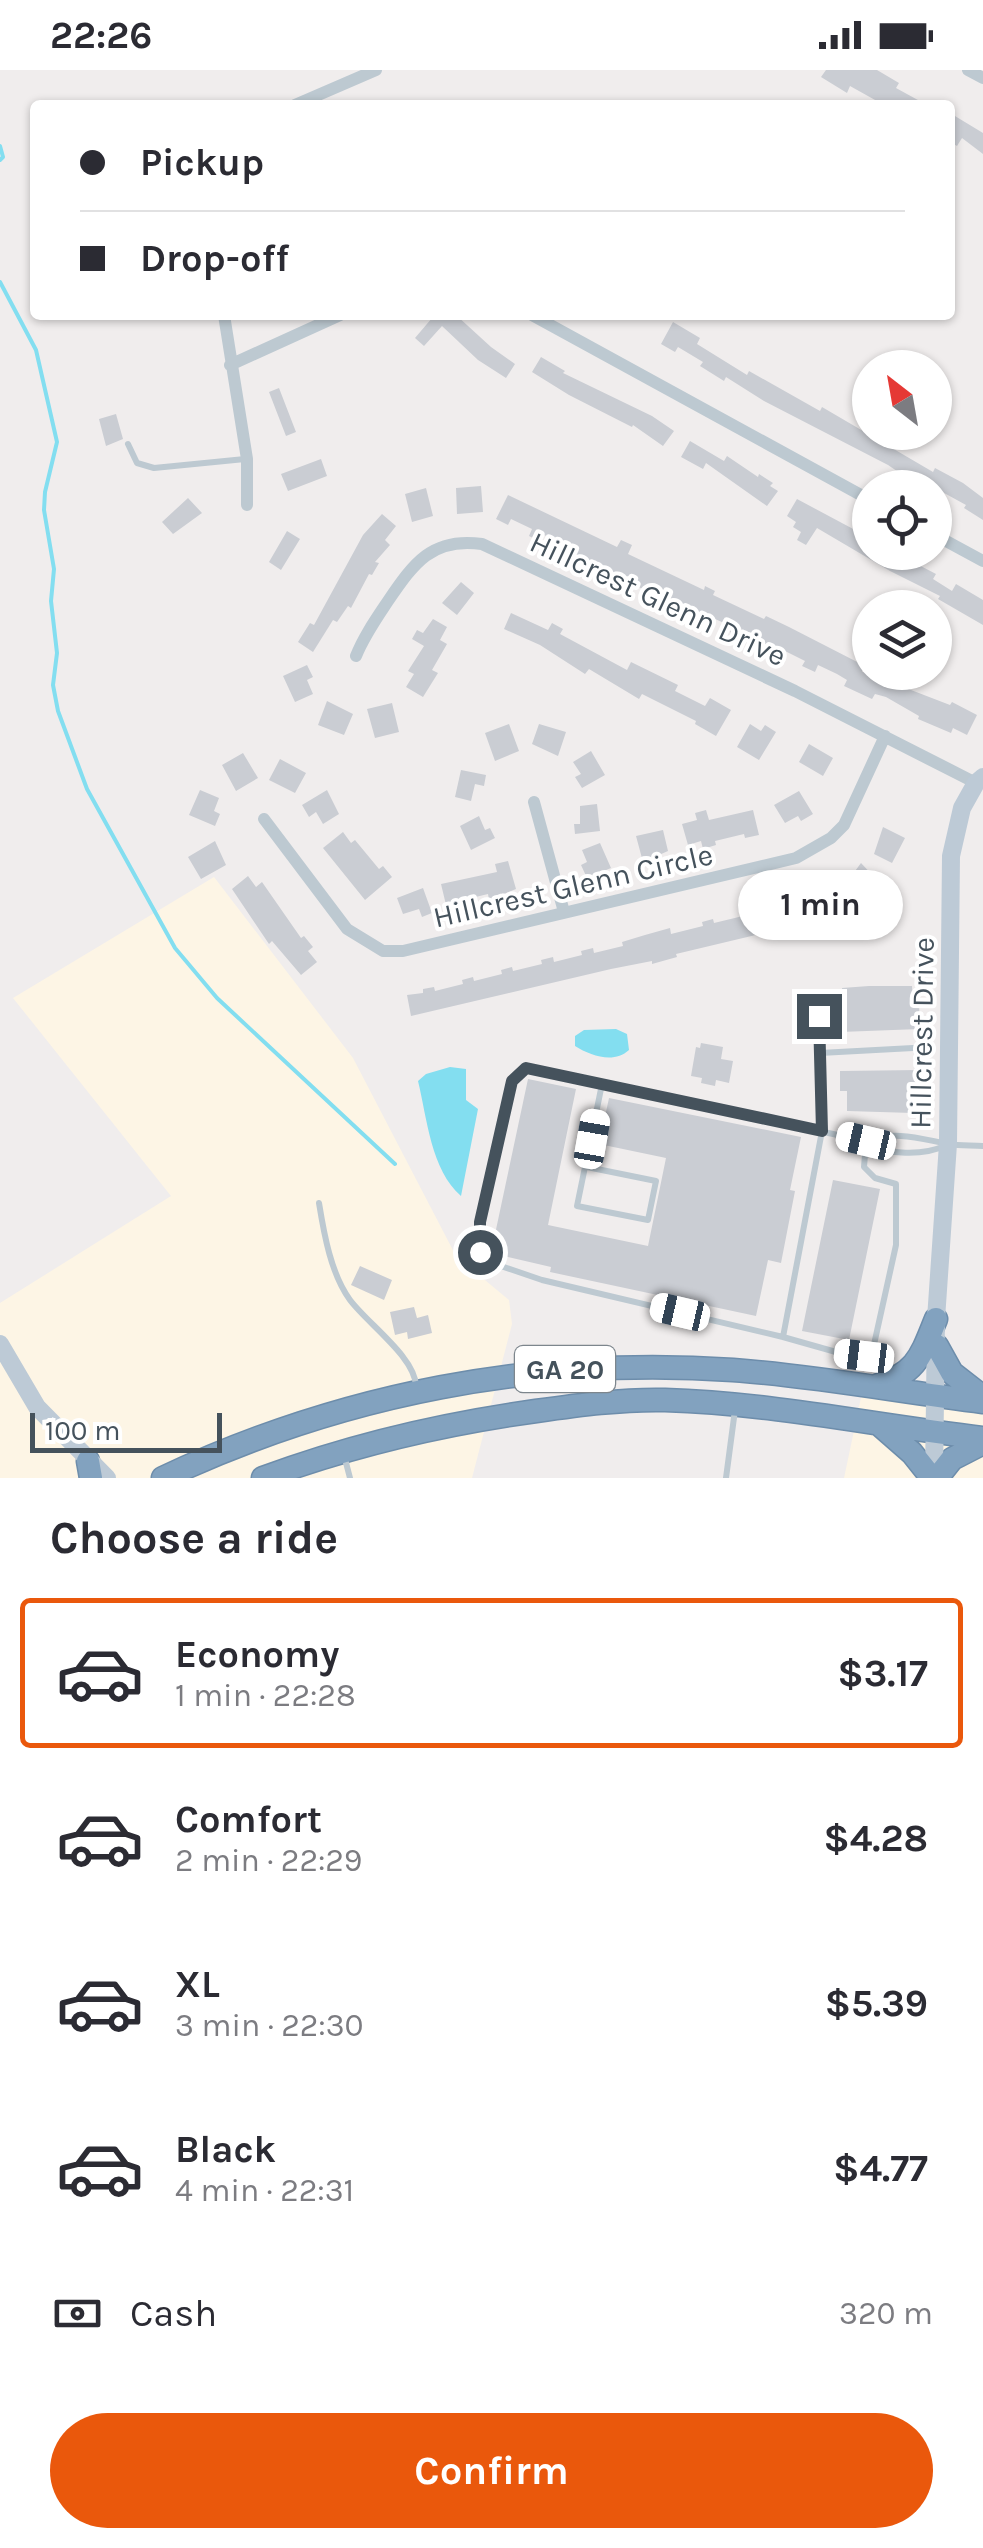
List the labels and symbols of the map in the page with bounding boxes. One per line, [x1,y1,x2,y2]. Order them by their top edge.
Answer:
north arrow [852,350,952,450]
street label: Hillcrest Glenn Drive [524,524,792,674]
street label: Hillcrest Glenn Circle [430,836,716,936]
callout: 1 min [736,871,902,941]
street label: Hillcrest Drive [902,937,942,1129]
route end [797,994,842,1039]
car [572,1107,612,1171]
car [833,1120,899,1162]
route start [458,1230,503,1275]
car [647,1291,713,1333]
car [832,1337,896,1375]
road number: GA 20 [515,1346,615,1392]
scale bar [30,1408,222,1452]

